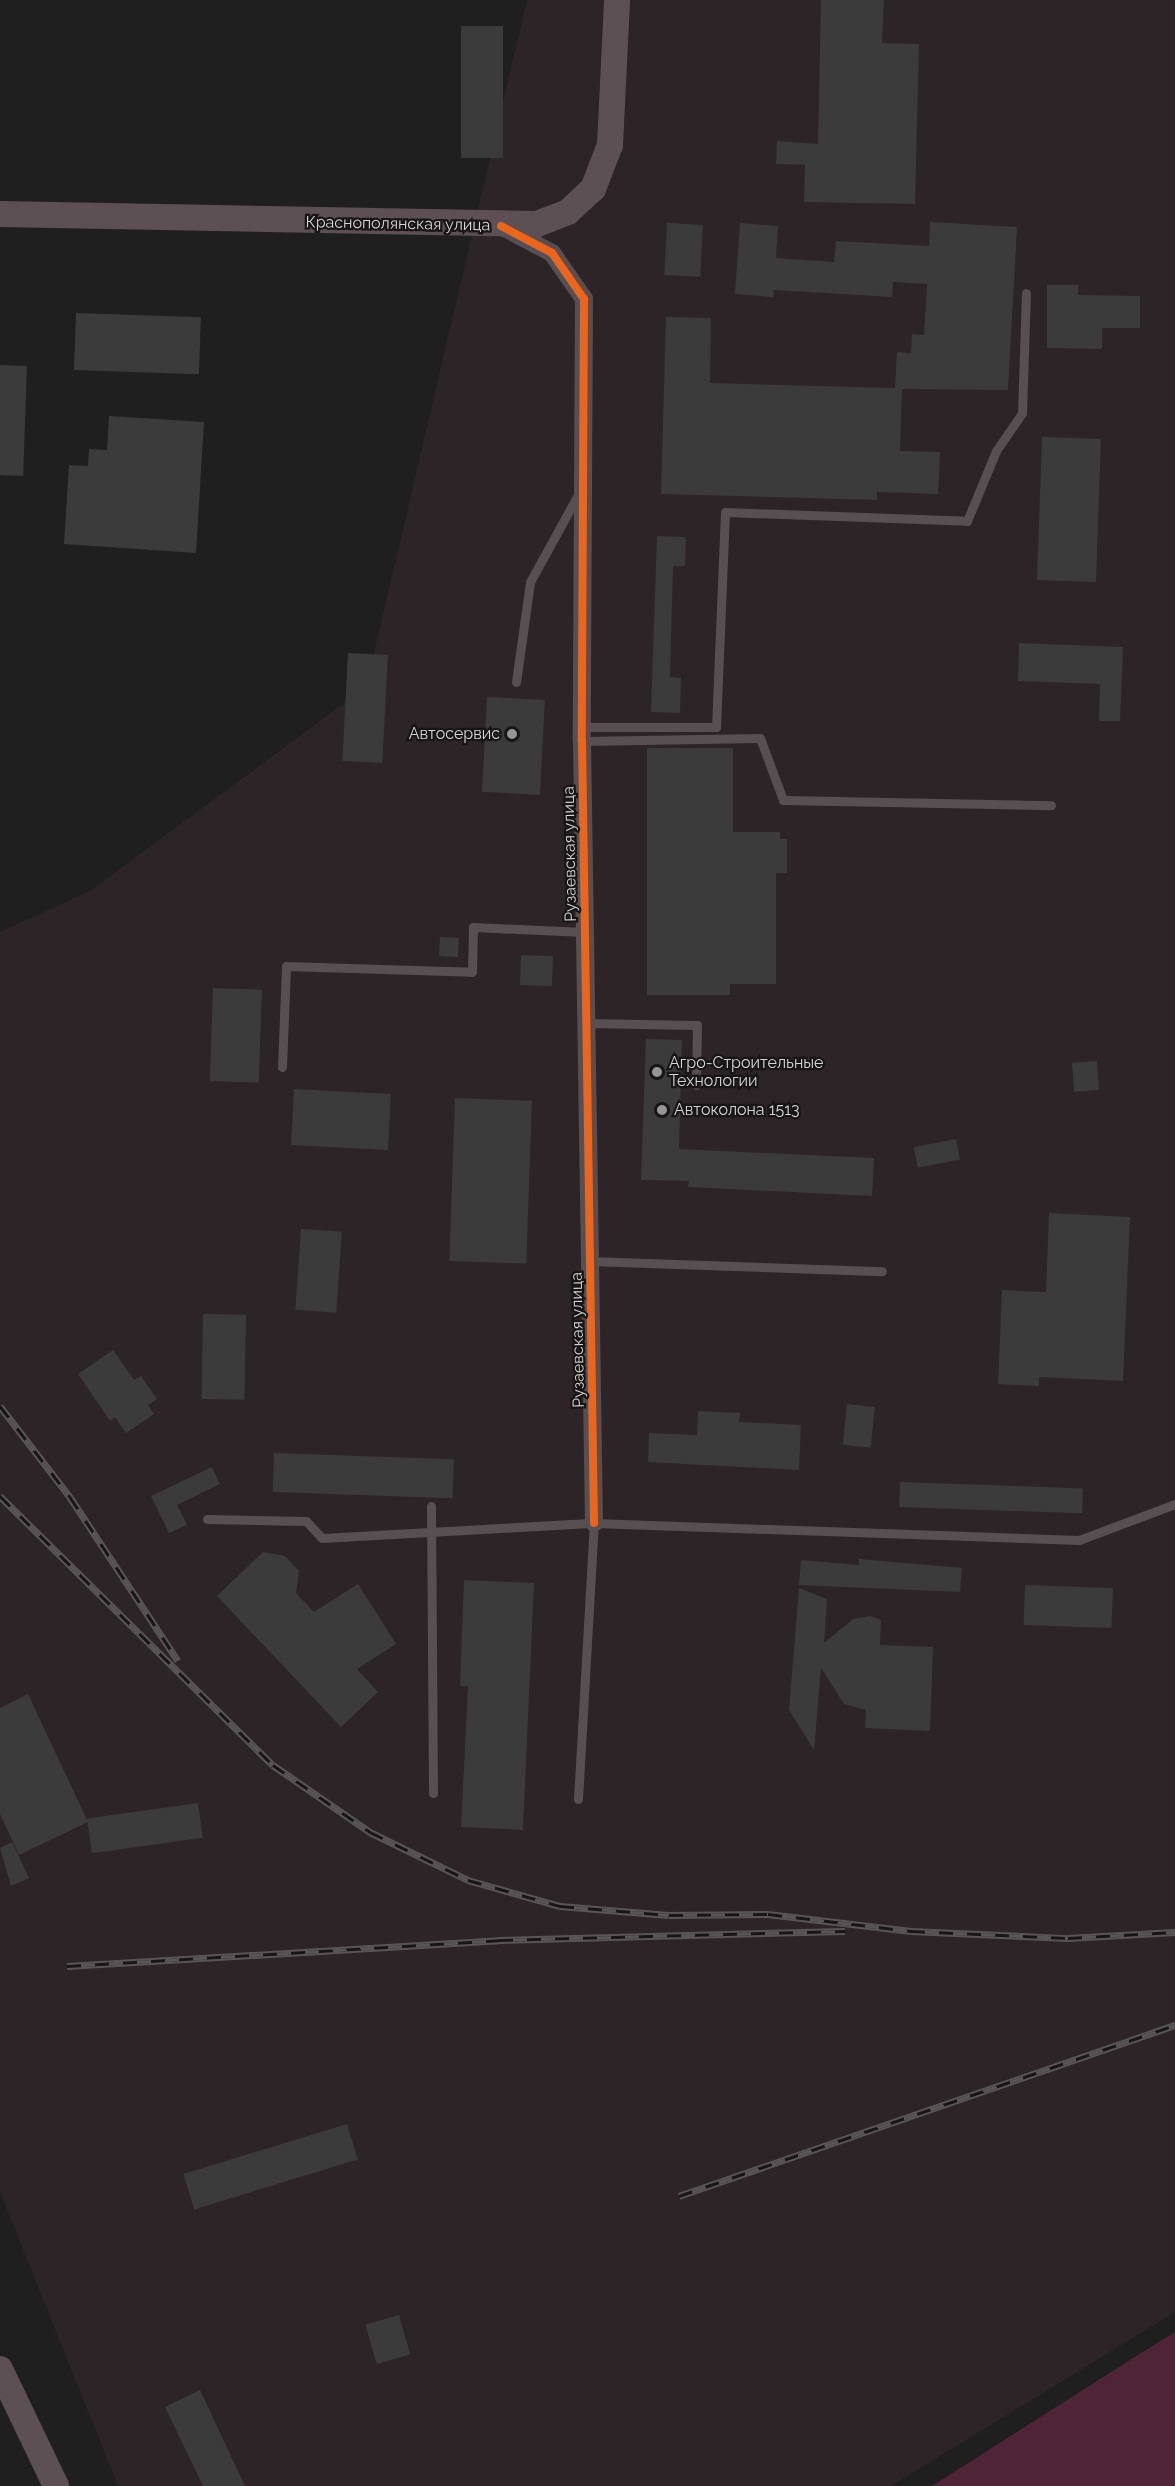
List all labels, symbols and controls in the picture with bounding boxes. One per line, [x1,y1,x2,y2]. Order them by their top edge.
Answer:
street label: Краснополянская улица [305,213,491,235]
place label: Автосервис [409,724,500,744]
marker: Автосервис [505,727,519,741]
street label: Рузаевская улица [559,786,581,922]
place label: Агро-Строительные Технологии [669,1053,823,1091]
marker: Агро-Строительные Технологии [650,1065,664,1079]
place label: Автоколона 1513 [674,1100,800,1120]
marker: Автоколона 1513 [655,1103,669,1117]
street label: Рузаевская улица [567,1272,589,1408]

